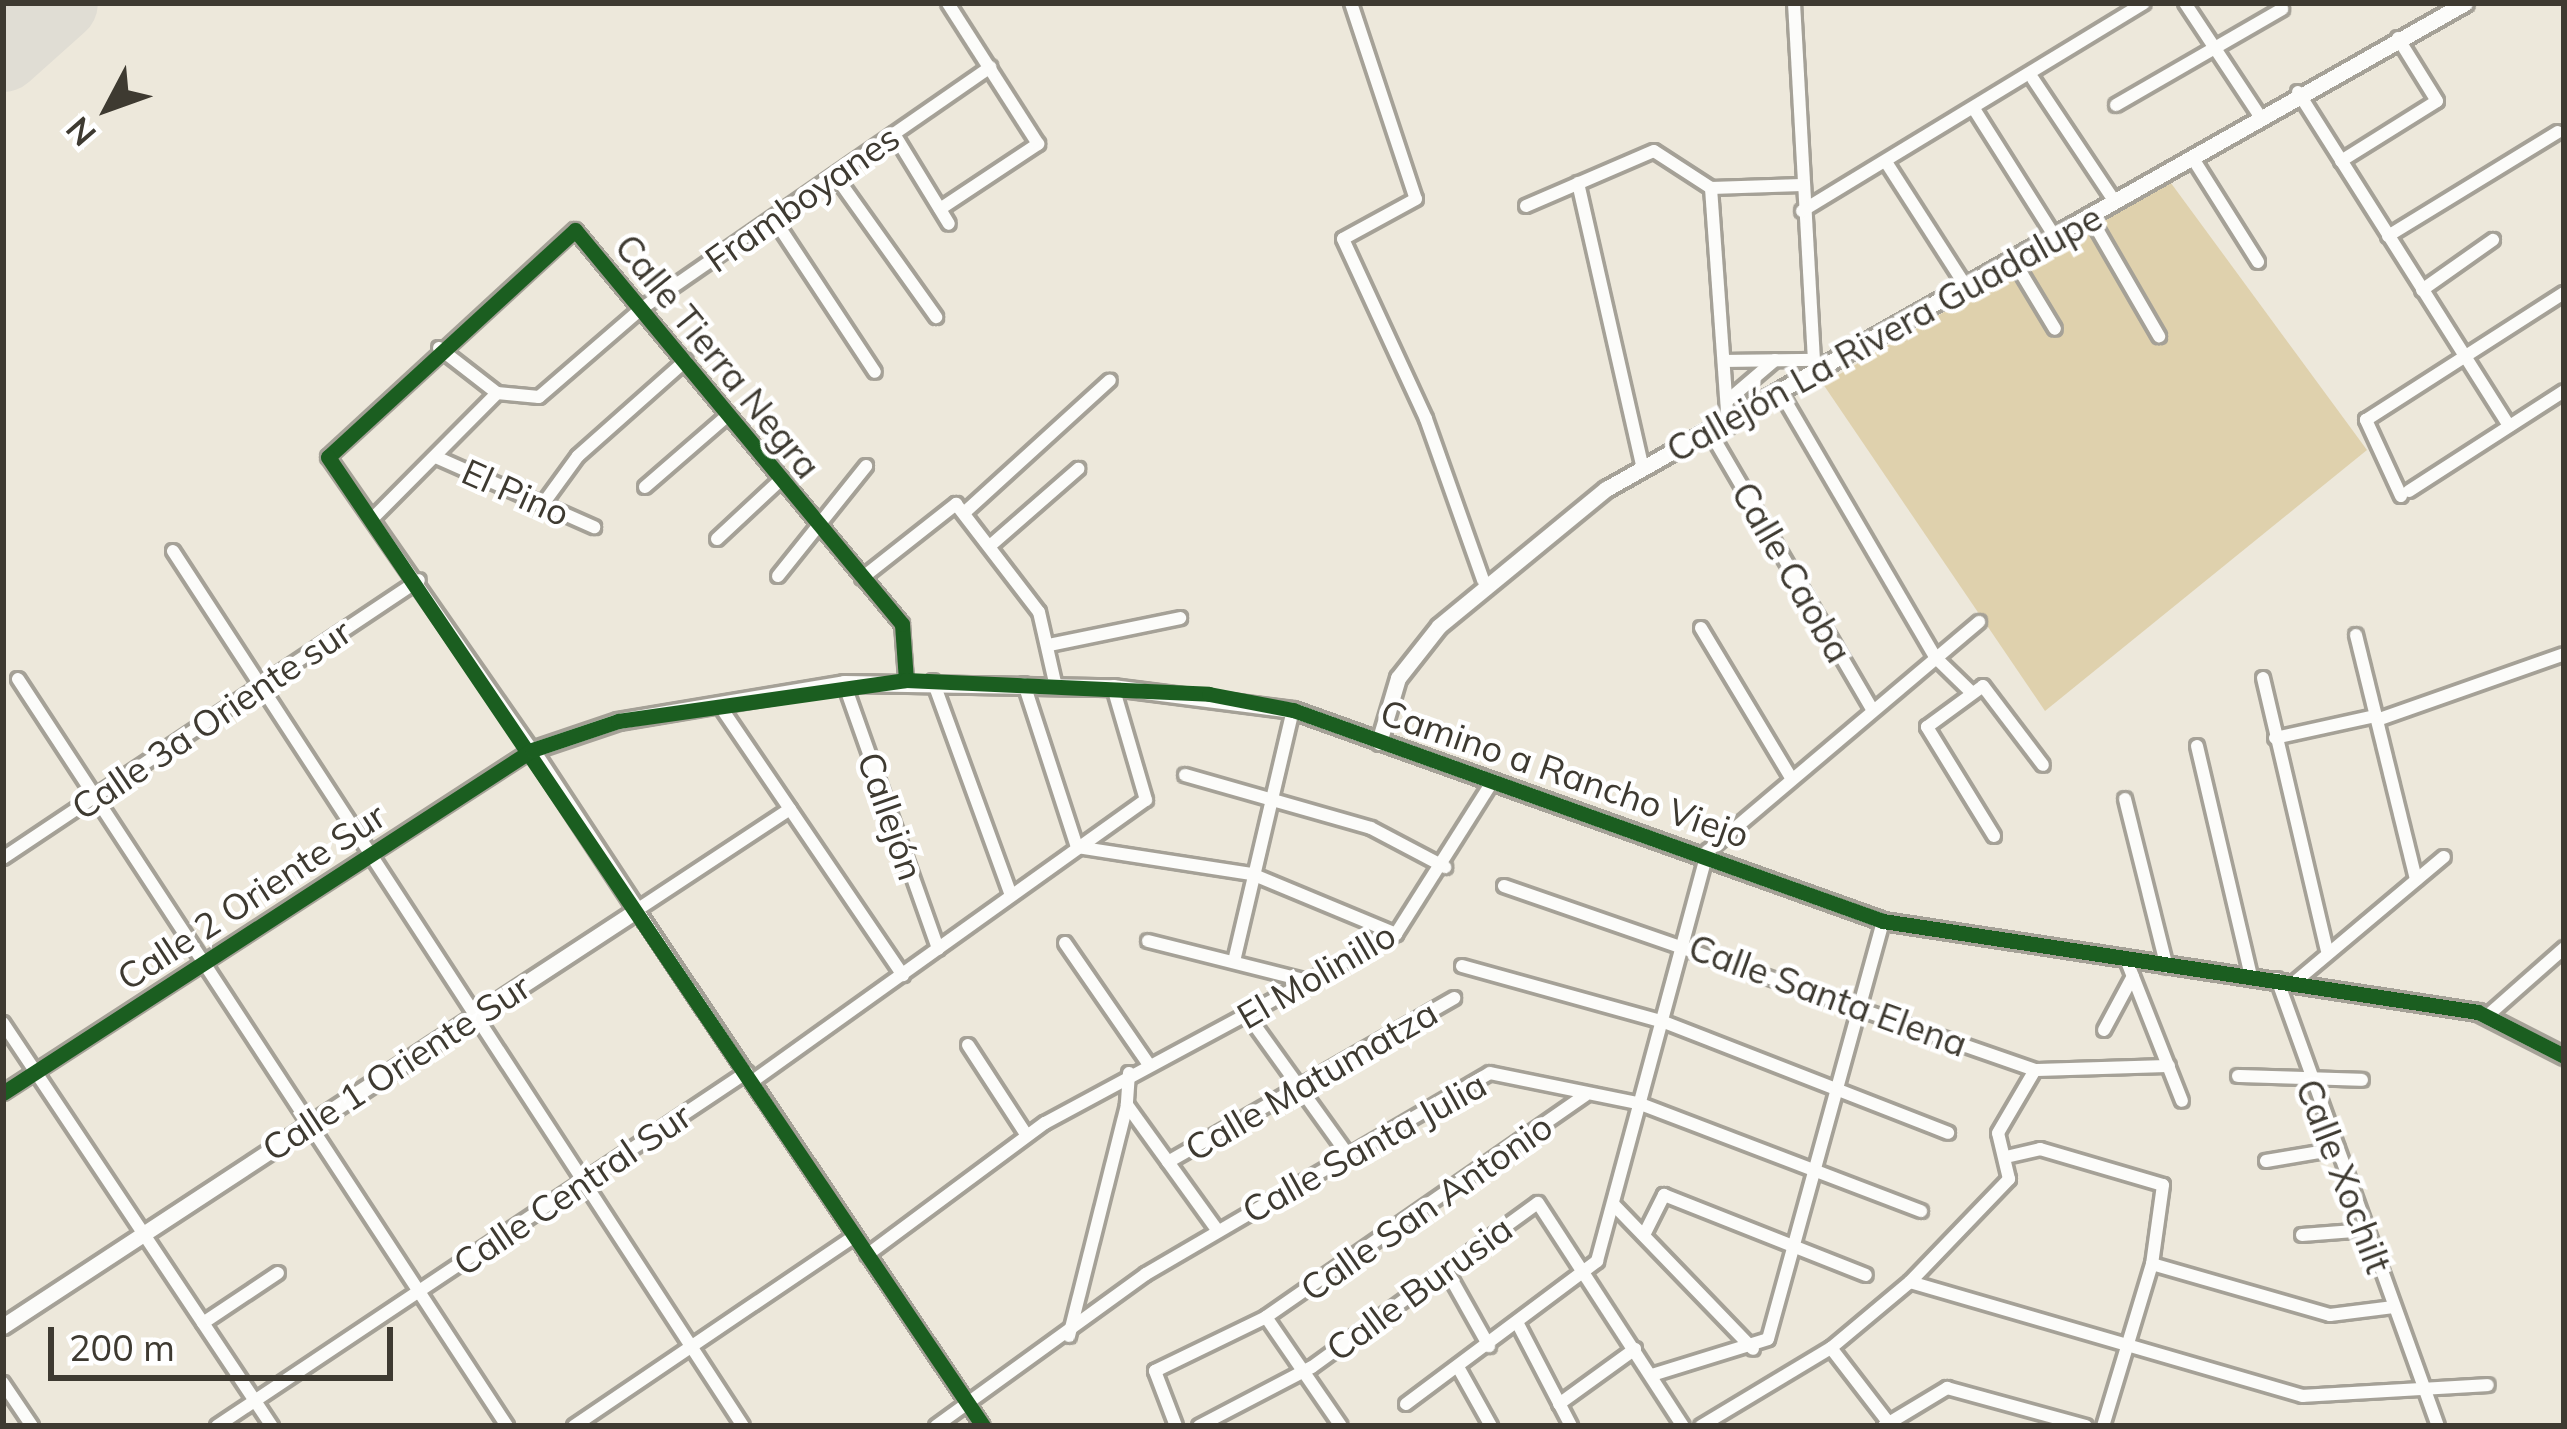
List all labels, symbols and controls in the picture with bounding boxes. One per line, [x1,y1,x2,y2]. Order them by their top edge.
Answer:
north arrow [48,48,168,168]
text: N [57,109,104,155]
street label: Framboyanes [697,115,907,281]
street label: Callejón La Rivera Guadalupe [1659,195,2109,471]
street label: Calle Tierra Negra [606,225,830,487]
street label: El Pino [456,449,576,535]
street label: Calle Caoba [1723,474,1861,670]
street label: Calle 3a Oriente sur [63,610,359,828]
street label: Camino a Rancho Viejo [1375,690,1755,856]
street label: Callejón [849,746,933,886]
street label: Calle 2 Oriente Sur [109,793,393,999]
street label: El Molinillo [1229,913,1403,1037]
street label: Calle Santa Elena [1683,925,1973,1065]
street label: Calle 1 Oriente Sur [254,964,538,1170]
street label: Calle Matumatza [1177,990,1445,1170]
street label: Calle Santa Julia [1235,1062,1493,1232]
street label: Calle Xochilt [2287,1073,2401,1279]
street label: Calle Central Sur [445,1094,699,1284]
street label: Calle San Antonio [1292,1104,1560,1310]
street label: Calle Burusia [1318,1206,1520,1370]
scale bar [54,1303,399,1377]
text: 200 m [69,1325,175,1370]

